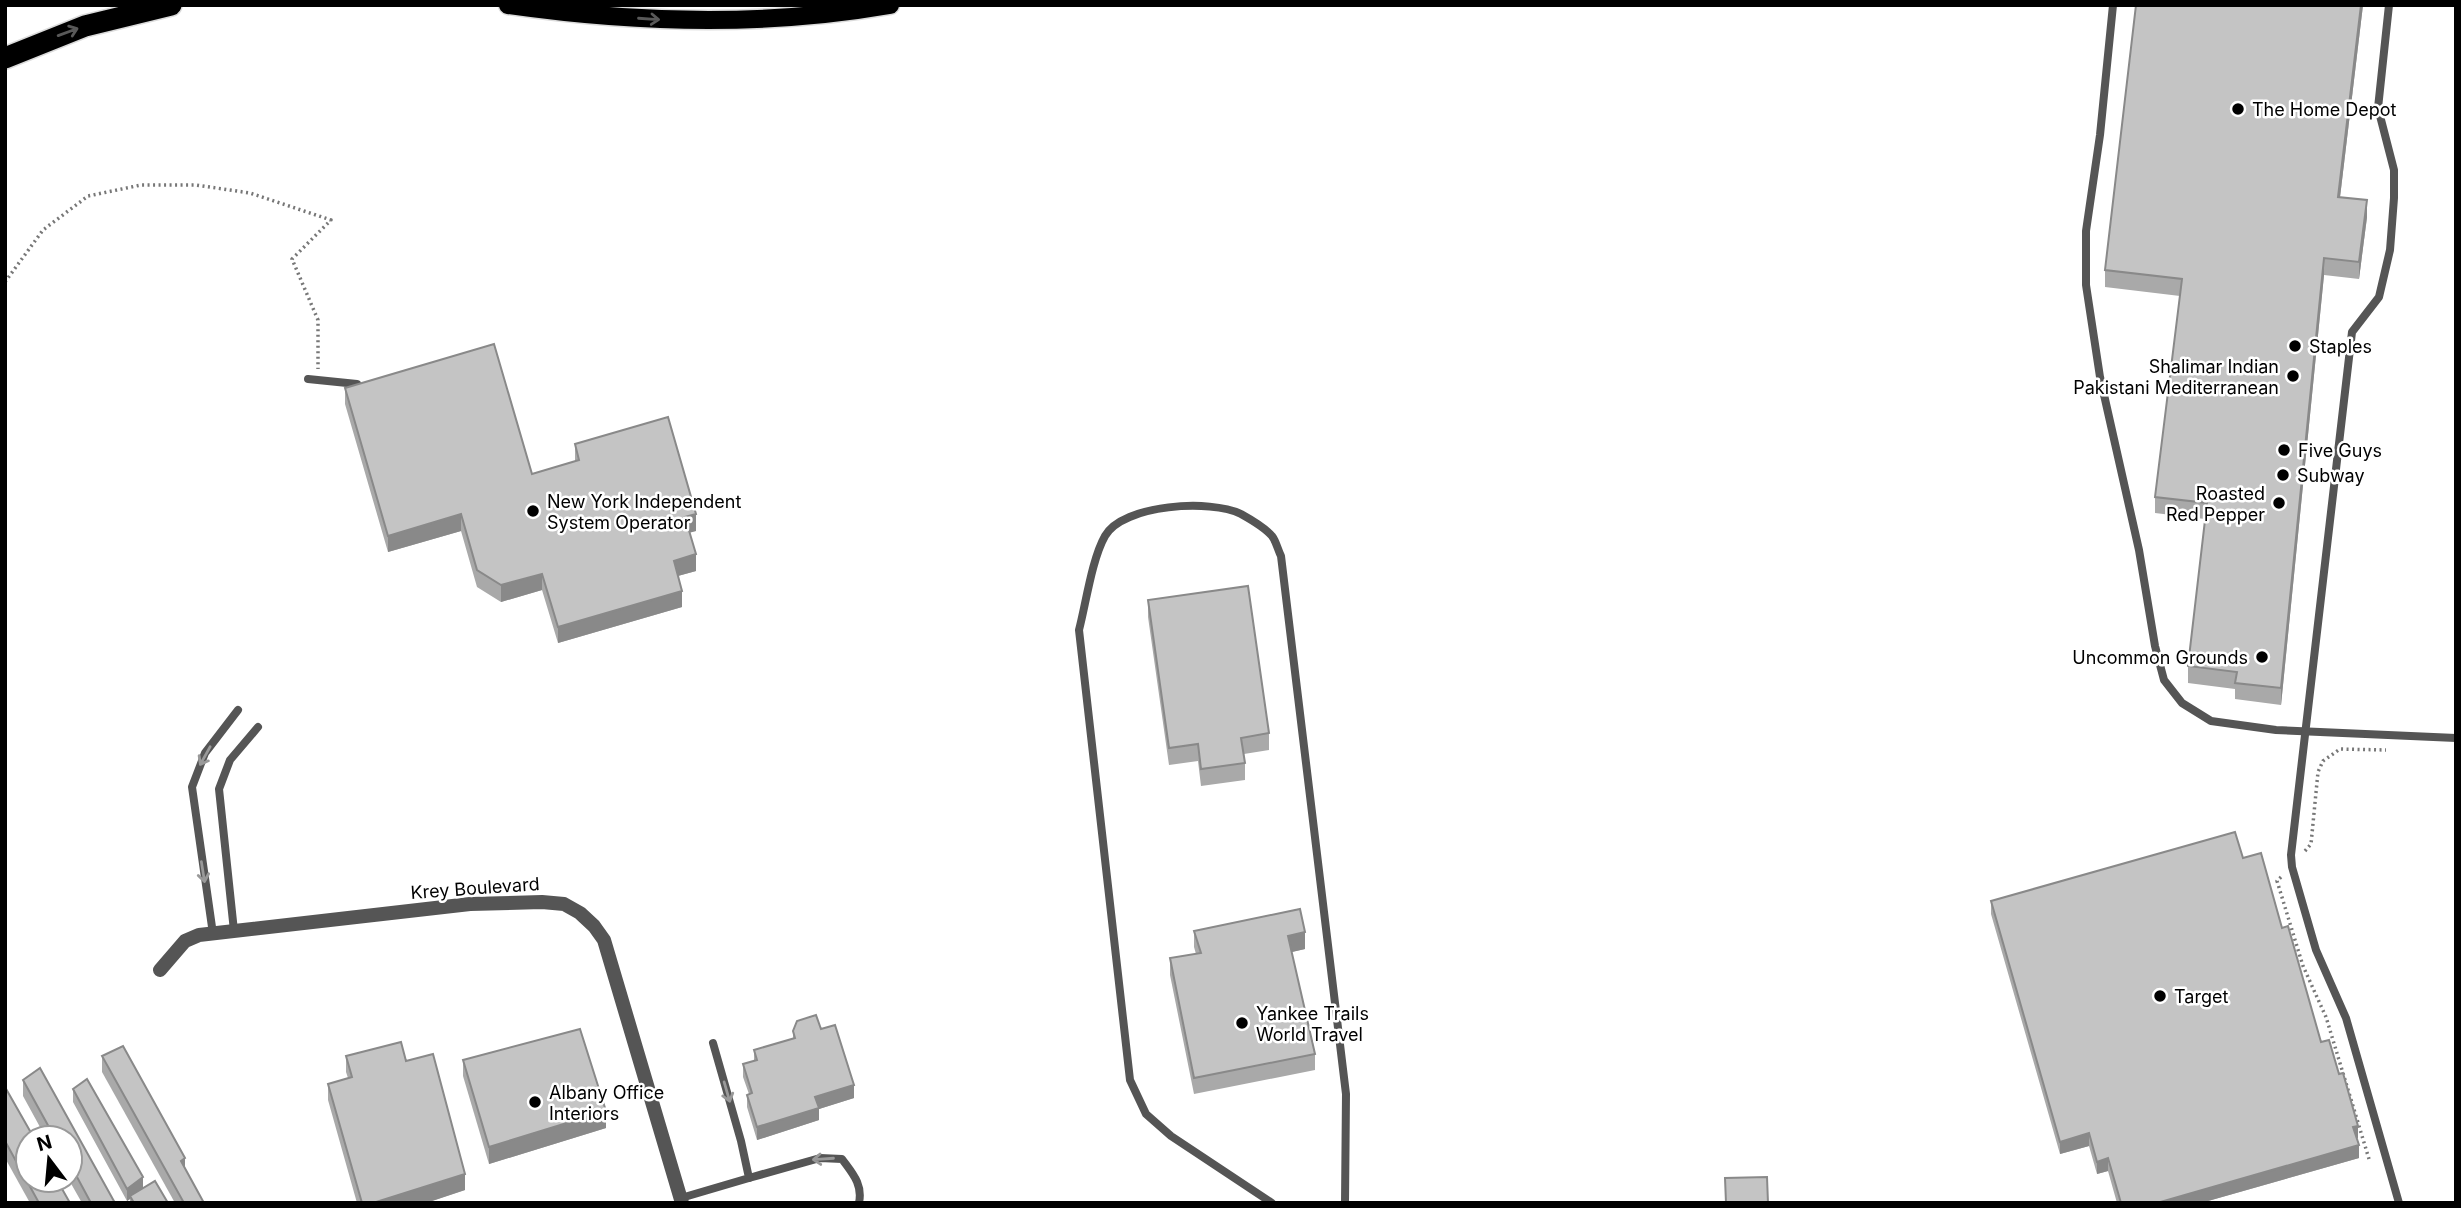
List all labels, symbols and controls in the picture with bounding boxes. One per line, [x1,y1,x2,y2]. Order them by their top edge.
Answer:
one-way arrow [637,13,660,26]
one-way arrow [57,25,79,37]
place label: The Home Depot [2252,99,2397,120]
marker: The Home Depot [2230,101,2246,117]
place label: Staples [2309,336,2372,357]
marker: Staples [2287,338,2303,354]
place label: Shalimar Indian Pakistani Mediterranean [2073,356,2279,398]
marker: Shalimar Indian Pakistani Mediterranean [2285,368,2301,384]
place label: Five Guys [2298,440,2382,461]
marker: Five Guys [2276,442,2292,458]
place label: Subway [2297,465,2365,486]
marker: Subway [2275,467,2291,483]
place label: Roasted Red Pepper [2166,483,2265,525]
place label: New York Independent System Operator [547,491,741,533]
marker: Roasted Red Pepper [2271,495,2287,511]
marker: New York Independent System Operator [525,503,541,519]
place label: Uncommon Grounds [2072,647,2248,668]
marker: Uncommon Grounds [2254,649,2270,665]
one-way arrow [198,745,212,765]
one-way arrow [197,860,210,883]
street label: Krey Boulevard [410,873,540,903]
place label: Target [2174,986,2228,1007]
marker: Target [2152,988,2168,1004]
place label: Yankee Trails World Travel [1256,1003,1369,1045]
marker: Yankee Trails World Travel [1234,1015,1250,1031]
one-way arrow [721,1080,734,1102]
place label: Albany Office Interiors [549,1082,664,1124]
marker: Albany Office Interiors [527,1094,543,1110]
north arrow [14,1124,84,1194]
text: N [34,1130,55,1156]
one-way arrow [813,1153,835,1166]

